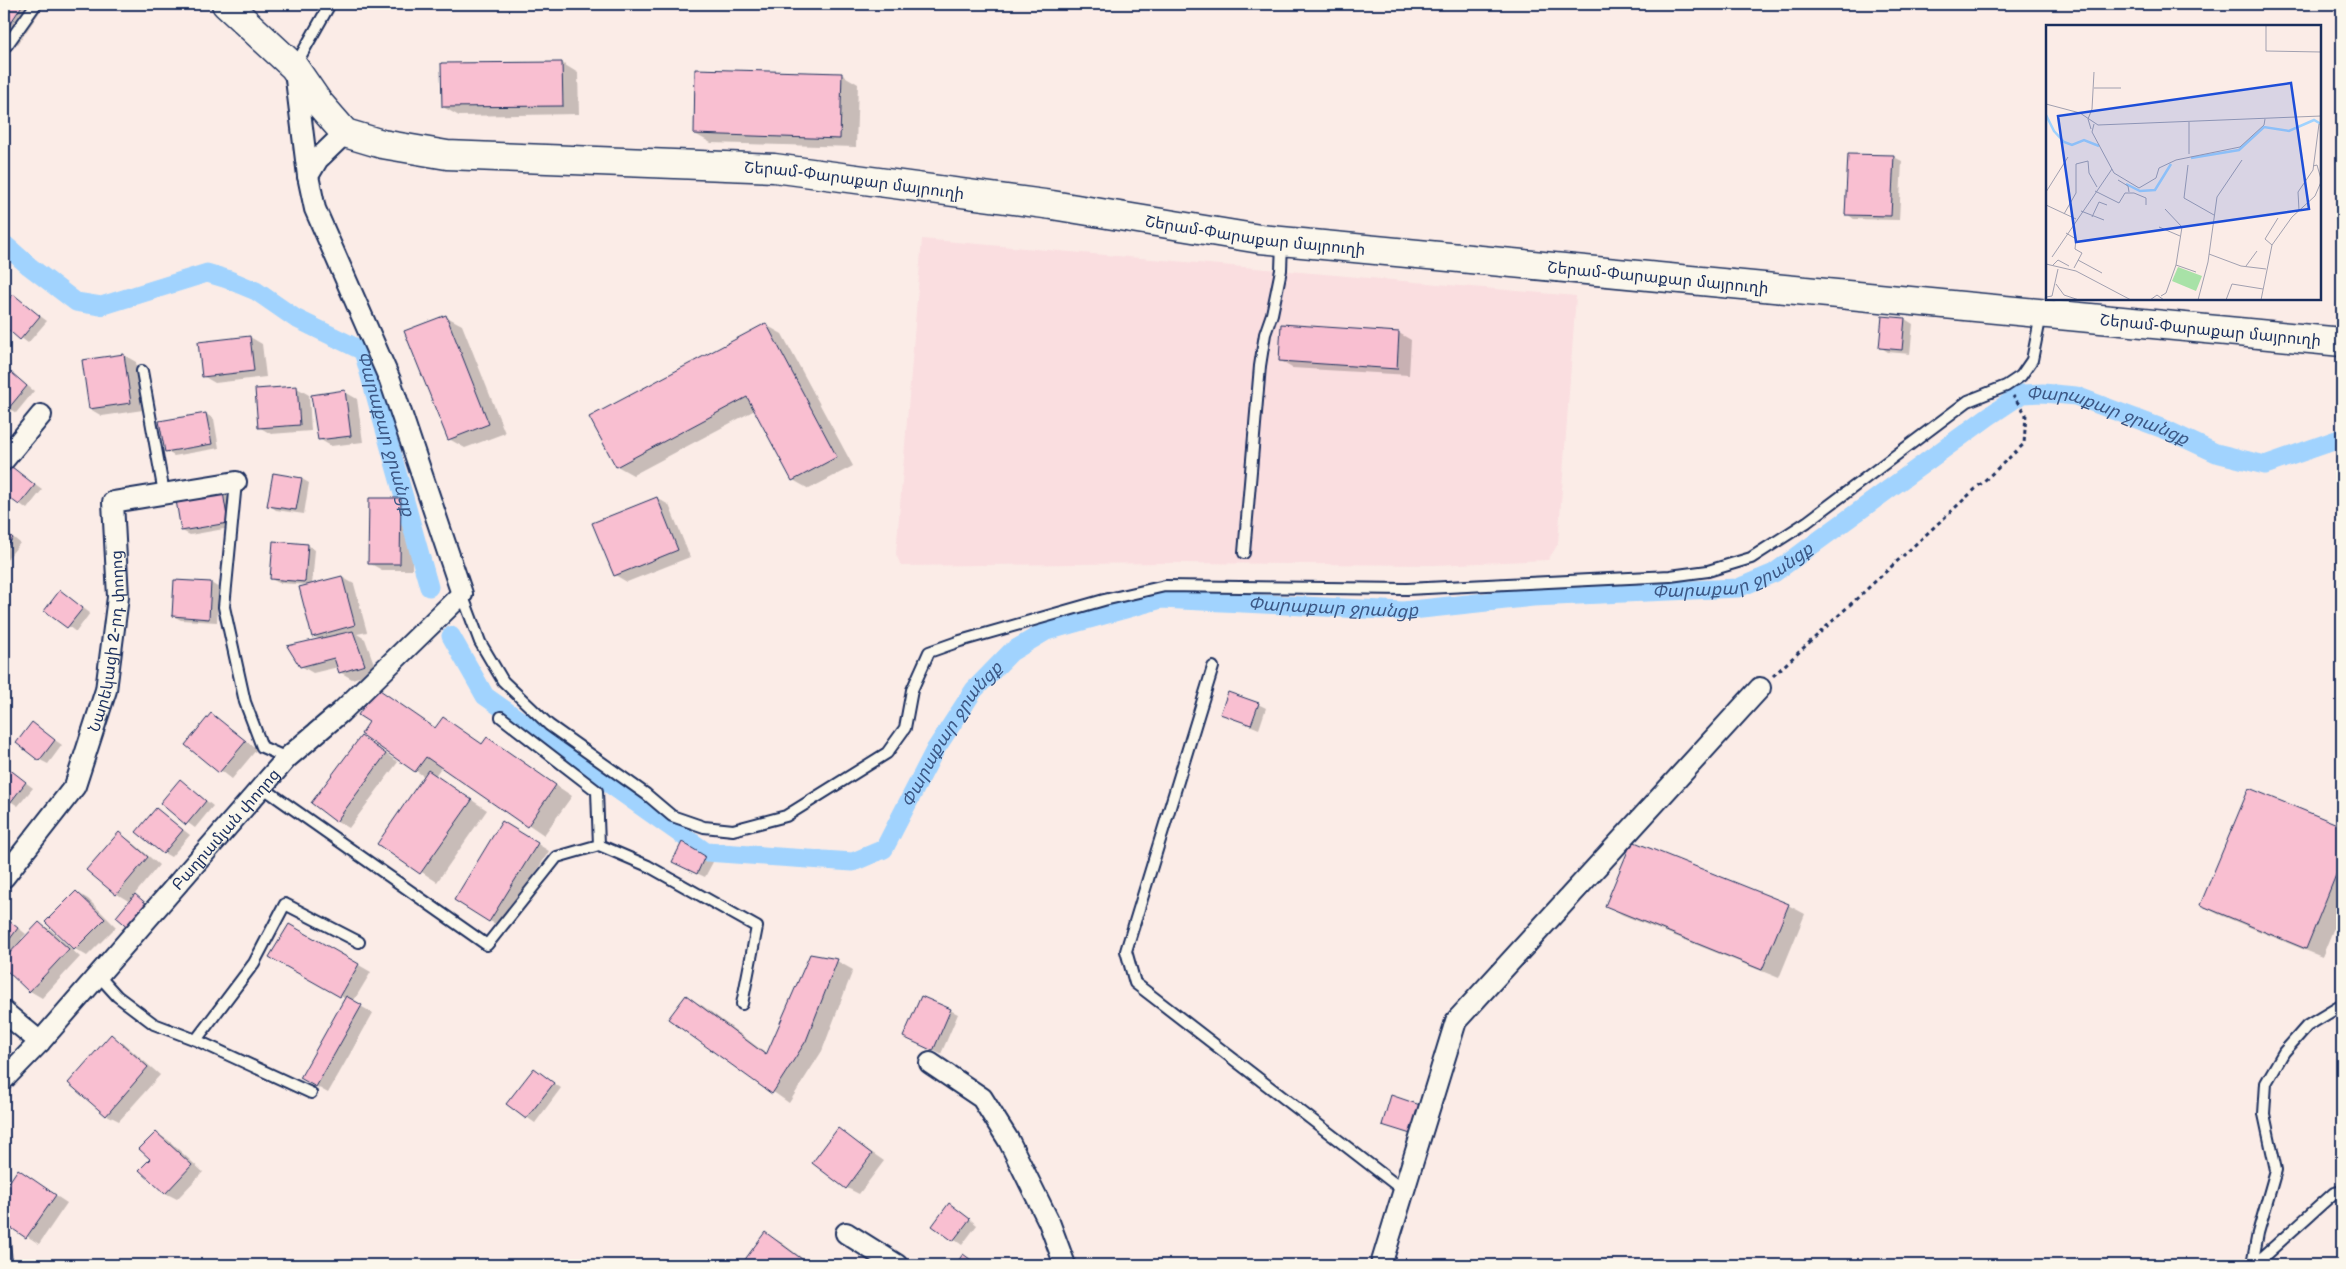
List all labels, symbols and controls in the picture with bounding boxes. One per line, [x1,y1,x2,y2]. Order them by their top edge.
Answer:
inset map [2046,25,2321,300]
street label: Շերամ-Փարաքար մայրուղի [744,159,965,204]
street label: Շերամ-Փարաքար մայրուղի [1143,212,1366,260]
street label: Շերամ-Փարաքար մայրուղի [1546,258,1769,298]
street label: Շերամ-Փարաքար մայրուղի [2099,311,2322,351]
water label: Փարաքար ջրանցք [353,349,419,520]
water label: Փարաքար ջրանցք [2026,383,2193,450]
water label: Փարաքար ջրանցք [1652,537,1818,603]
street label: Նարեկացի 2-րդ փողոց [85,550,129,735]
water label: Փարաքար ջրանցք [1248,593,1421,622]
water label: Փարաքար ջրանցք [897,657,1008,811]
street label: Բաղրամյան փողոց [169,765,284,895]

